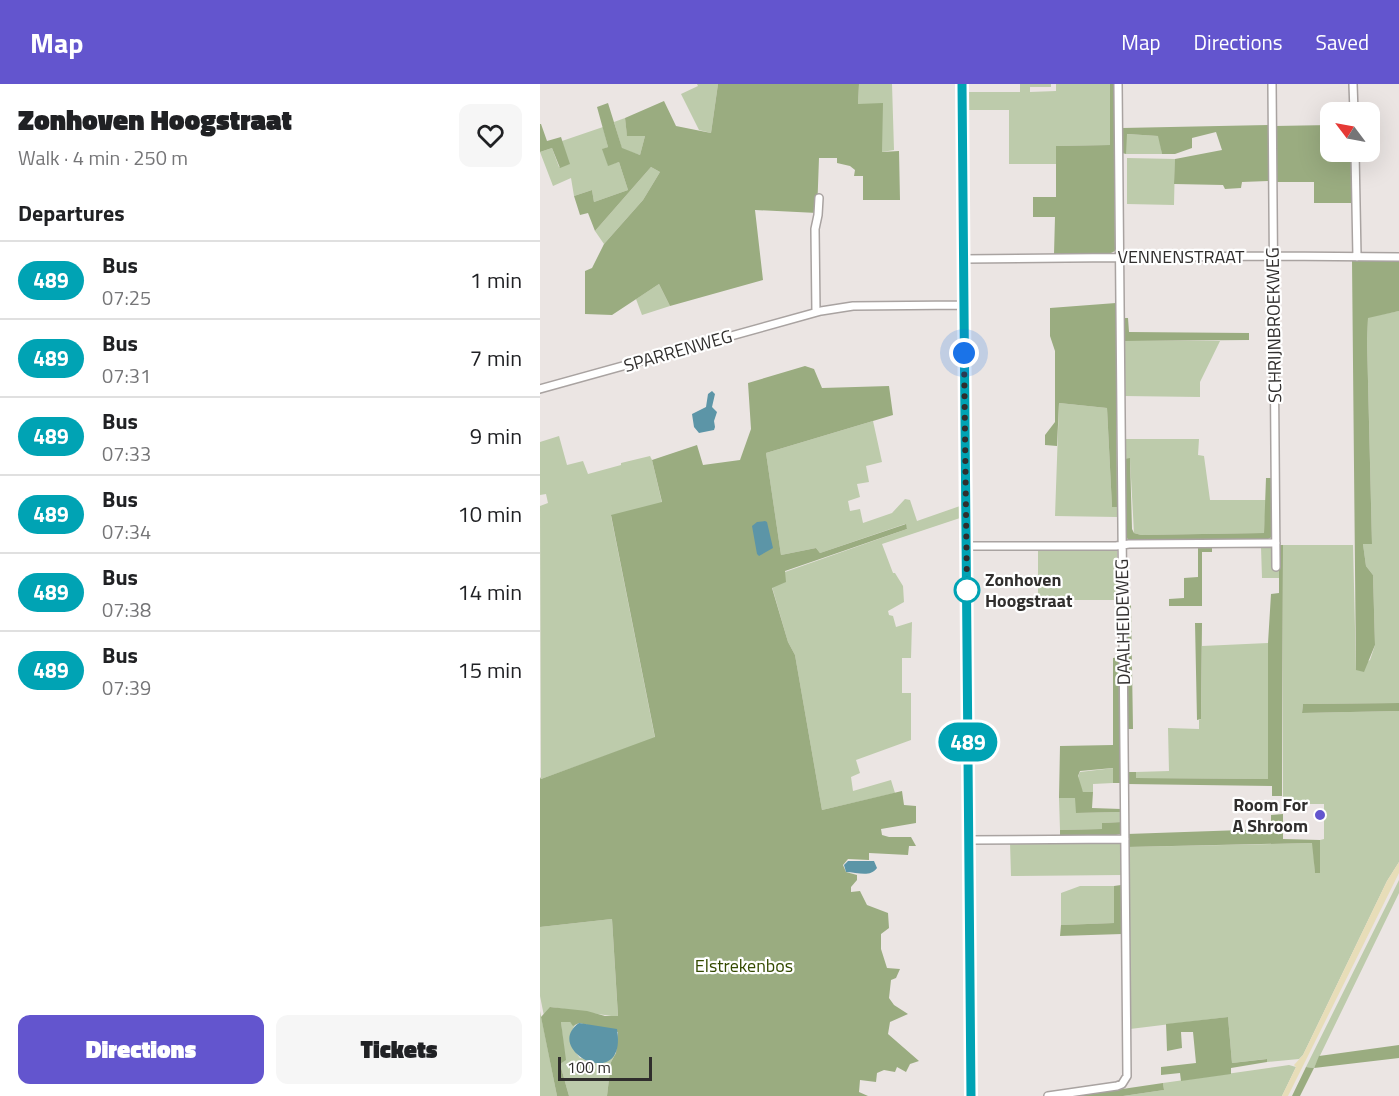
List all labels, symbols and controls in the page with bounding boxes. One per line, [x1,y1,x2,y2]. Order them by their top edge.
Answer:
text: Map [30,21,84,64]
text: Map [1121,26,1161,58]
text: Directions [1194,26,1283,58]
text: Saved [1316,26,1369,58]
text: Zonhoven Hoogstraat [18,98,292,141]
north arrow [1320,102,1380,162]
map controls [1320,102,1380,162]
button: heart [459,104,522,167]
text: Walk · 4 min · 250 m [18,142,188,173]
text: Departures [18,196,125,230]
street label: VENNENSTRAAT [1117,243,1245,270]
street label: SCHRIJNBROEKWEG [1259,247,1288,403]
text: Bus [102,248,138,282]
text: 1 min [470,263,522,297]
text: 489 [33,264,69,296]
text: 07:25 [102,282,151,313]
street label: SPARRENWEG [620,322,735,379]
text: Bus [102,326,138,360]
your location [949,338,979,368]
text: 7 min [470,341,522,375]
text: 489 [33,342,69,374]
text: 07:31 [102,360,151,391]
text: Bus [102,404,138,438]
text: 9 min [470,419,522,453]
text: 489 [33,420,69,452]
text: 07:33 [102,438,151,469]
text: Bus [102,482,138,516]
text: 10 min [457,497,522,531]
text: 489 [33,498,69,530]
text: 07:34 [102,516,151,547]
street label: DAALHEIDEWEG [1108,559,1137,685]
text: Bus [102,560,138,594]
place label: Zonhoven Hoogstraat [985,566,1073,614]
text: 14 min [457,575,522,609]
text: 489 [33,576,69,608]
marker: Zonhoven Hoogstraat [954,577,980,603]
text: 07:38 [102,594,151,625]
text: Bus [102,638,138,672]
text: 15 min [457,653,522,687]
text: 489 [33,654,69,686]
text: 07:39 [102,672,151,703]
line badge: 489 [934,722,1002,762]
text: 489 [950,726,986,758]
place label: Room For A Shroom [1233,791,1308,839]
marker: Room For A Shroom [1313,808,1327,822]
park label: Elstrekenbos [695,952,793,979]
button: Directions [18,1015,264,1084]
button: Tickets [276,1015,522,1084]
scale bar [558,1054,652,1082]
text: 100 m [567,1055,611,1079]

